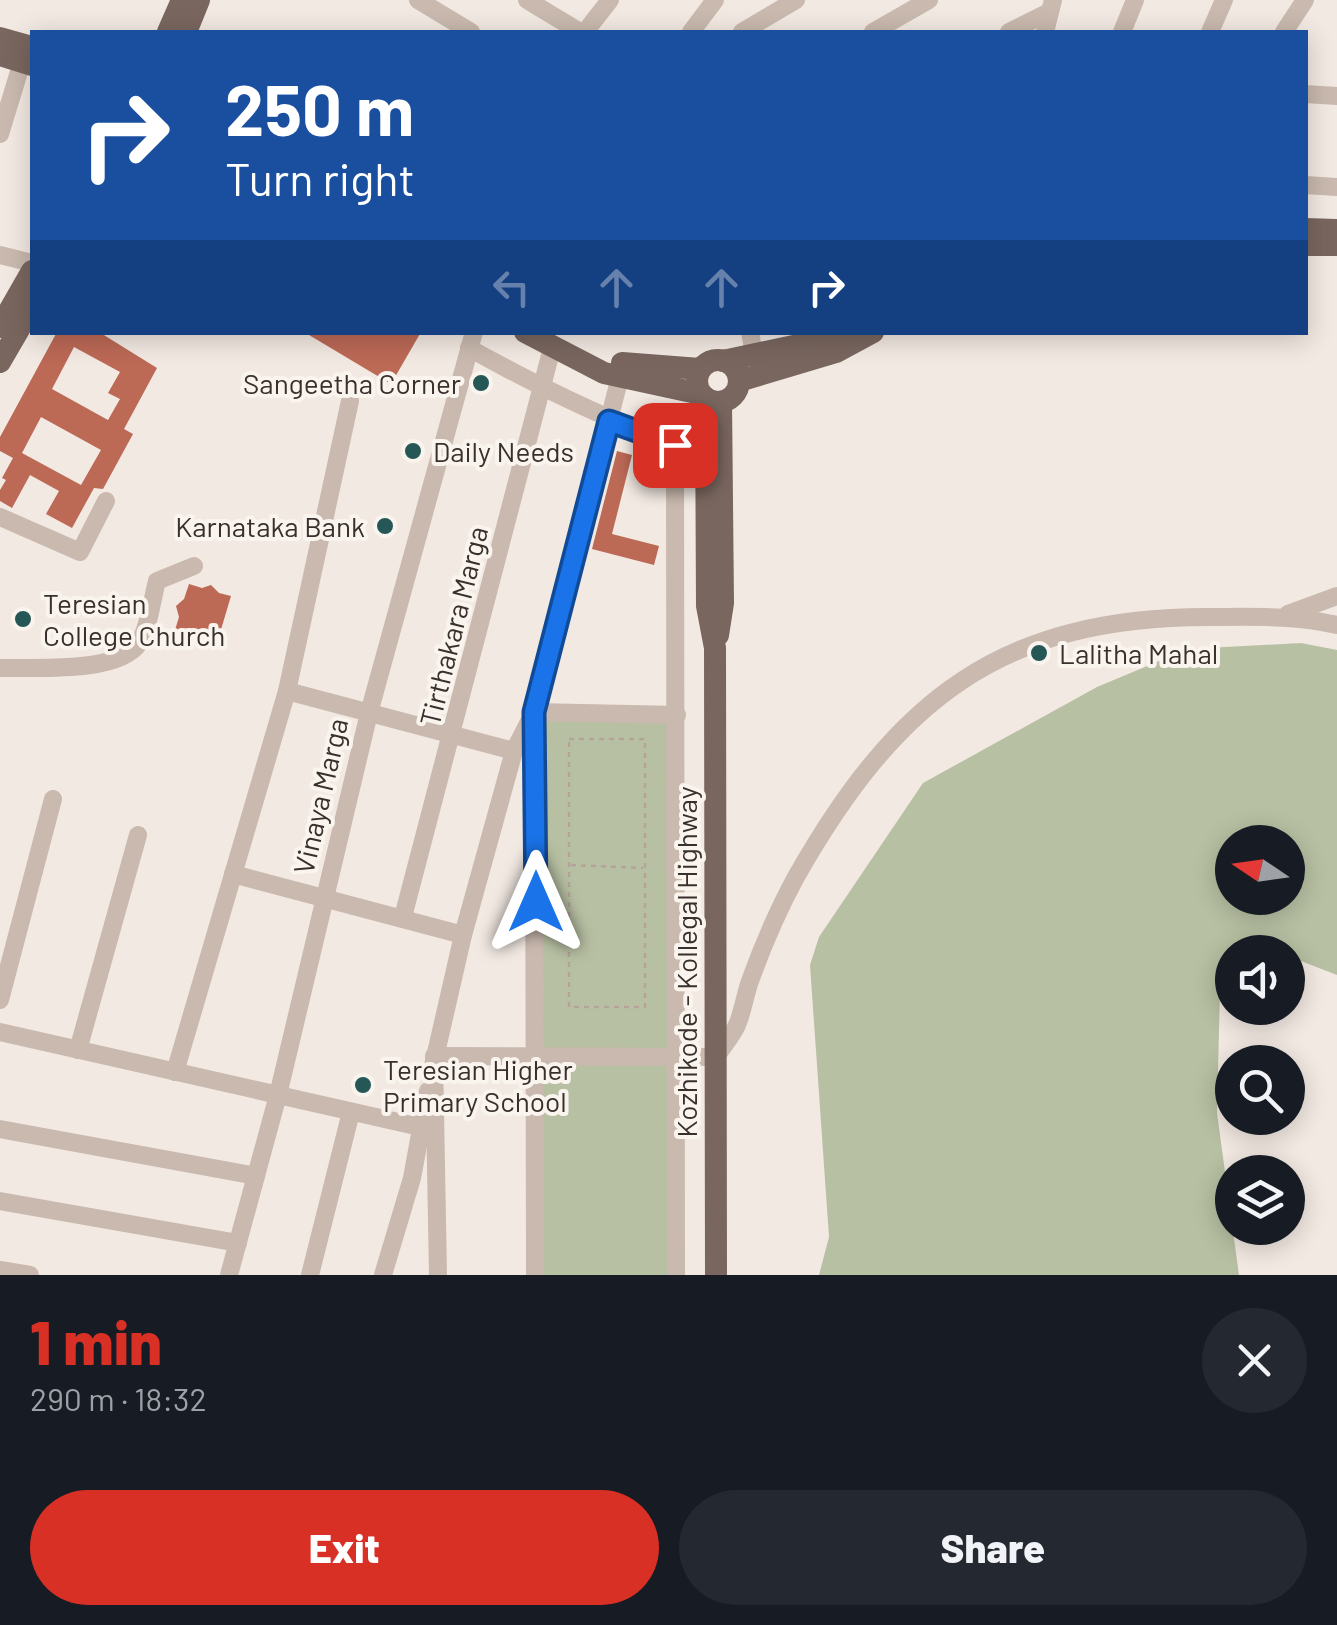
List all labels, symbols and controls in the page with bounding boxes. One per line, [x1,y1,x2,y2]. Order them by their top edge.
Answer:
text: 250 m [225,66,414,150]
icon: right [60,70,190,200]
text: Turn right [225,151,415,205]
icon: left [484,260,539,315]
icon: ahead [589,260,644,315]
icon: ahead [694,260,749,315]
icon: right [799,260,854,315]
place label: Sangeetha Corner [243,366,461,400]
marker: Sangeetha Corner [470,372,492,394]
pin [633,403,718,488]
icon: arrive [648,418,703,473]
place label: Daily Needs [433,434,574,468]
marker: Daily Needs [402,440,424,462]
place label: Karnataka Bank [175,509,365,543]
marker: Karnataka Bank [374,515,396,537]
street label: Tirthakara Marga [412,523,494,729]
place label: Teresian College Church [43,586,225,652]
marker: Teresian College Church [12,608,34,630]
place label: Lalitha Mahal [1059,636,1218,670]
marker: Lalitha Mahal [1028,642,1050,664]
street label: Vinaya Marga [286,715,354,877]
street label: Kozhikode - Kollegal Highway [669,786,703,1138]
north arrow [1215,825,1305,915]
map controls [1215,825,1305,1245]
position arrow [484,850,588,954]
button: sound [1215,935,1305,1025]
button: search [1215,1045,1305,1135]
place label: Teresian Higher Primary School [383,1052,573,1118]
marker: Teresian Higher Primary School [352,1074,374,1096]
button: layers [1215,1155,1305,1245]
text: 1 min [30,1305,162,1377]
button: close [1202,1308,1307,1413]
text: 290 m · 18:32 [30,1379,207,1417]
button: Exit [30,1490,659,1605]
button: Share [679,1490,1307,1605]

